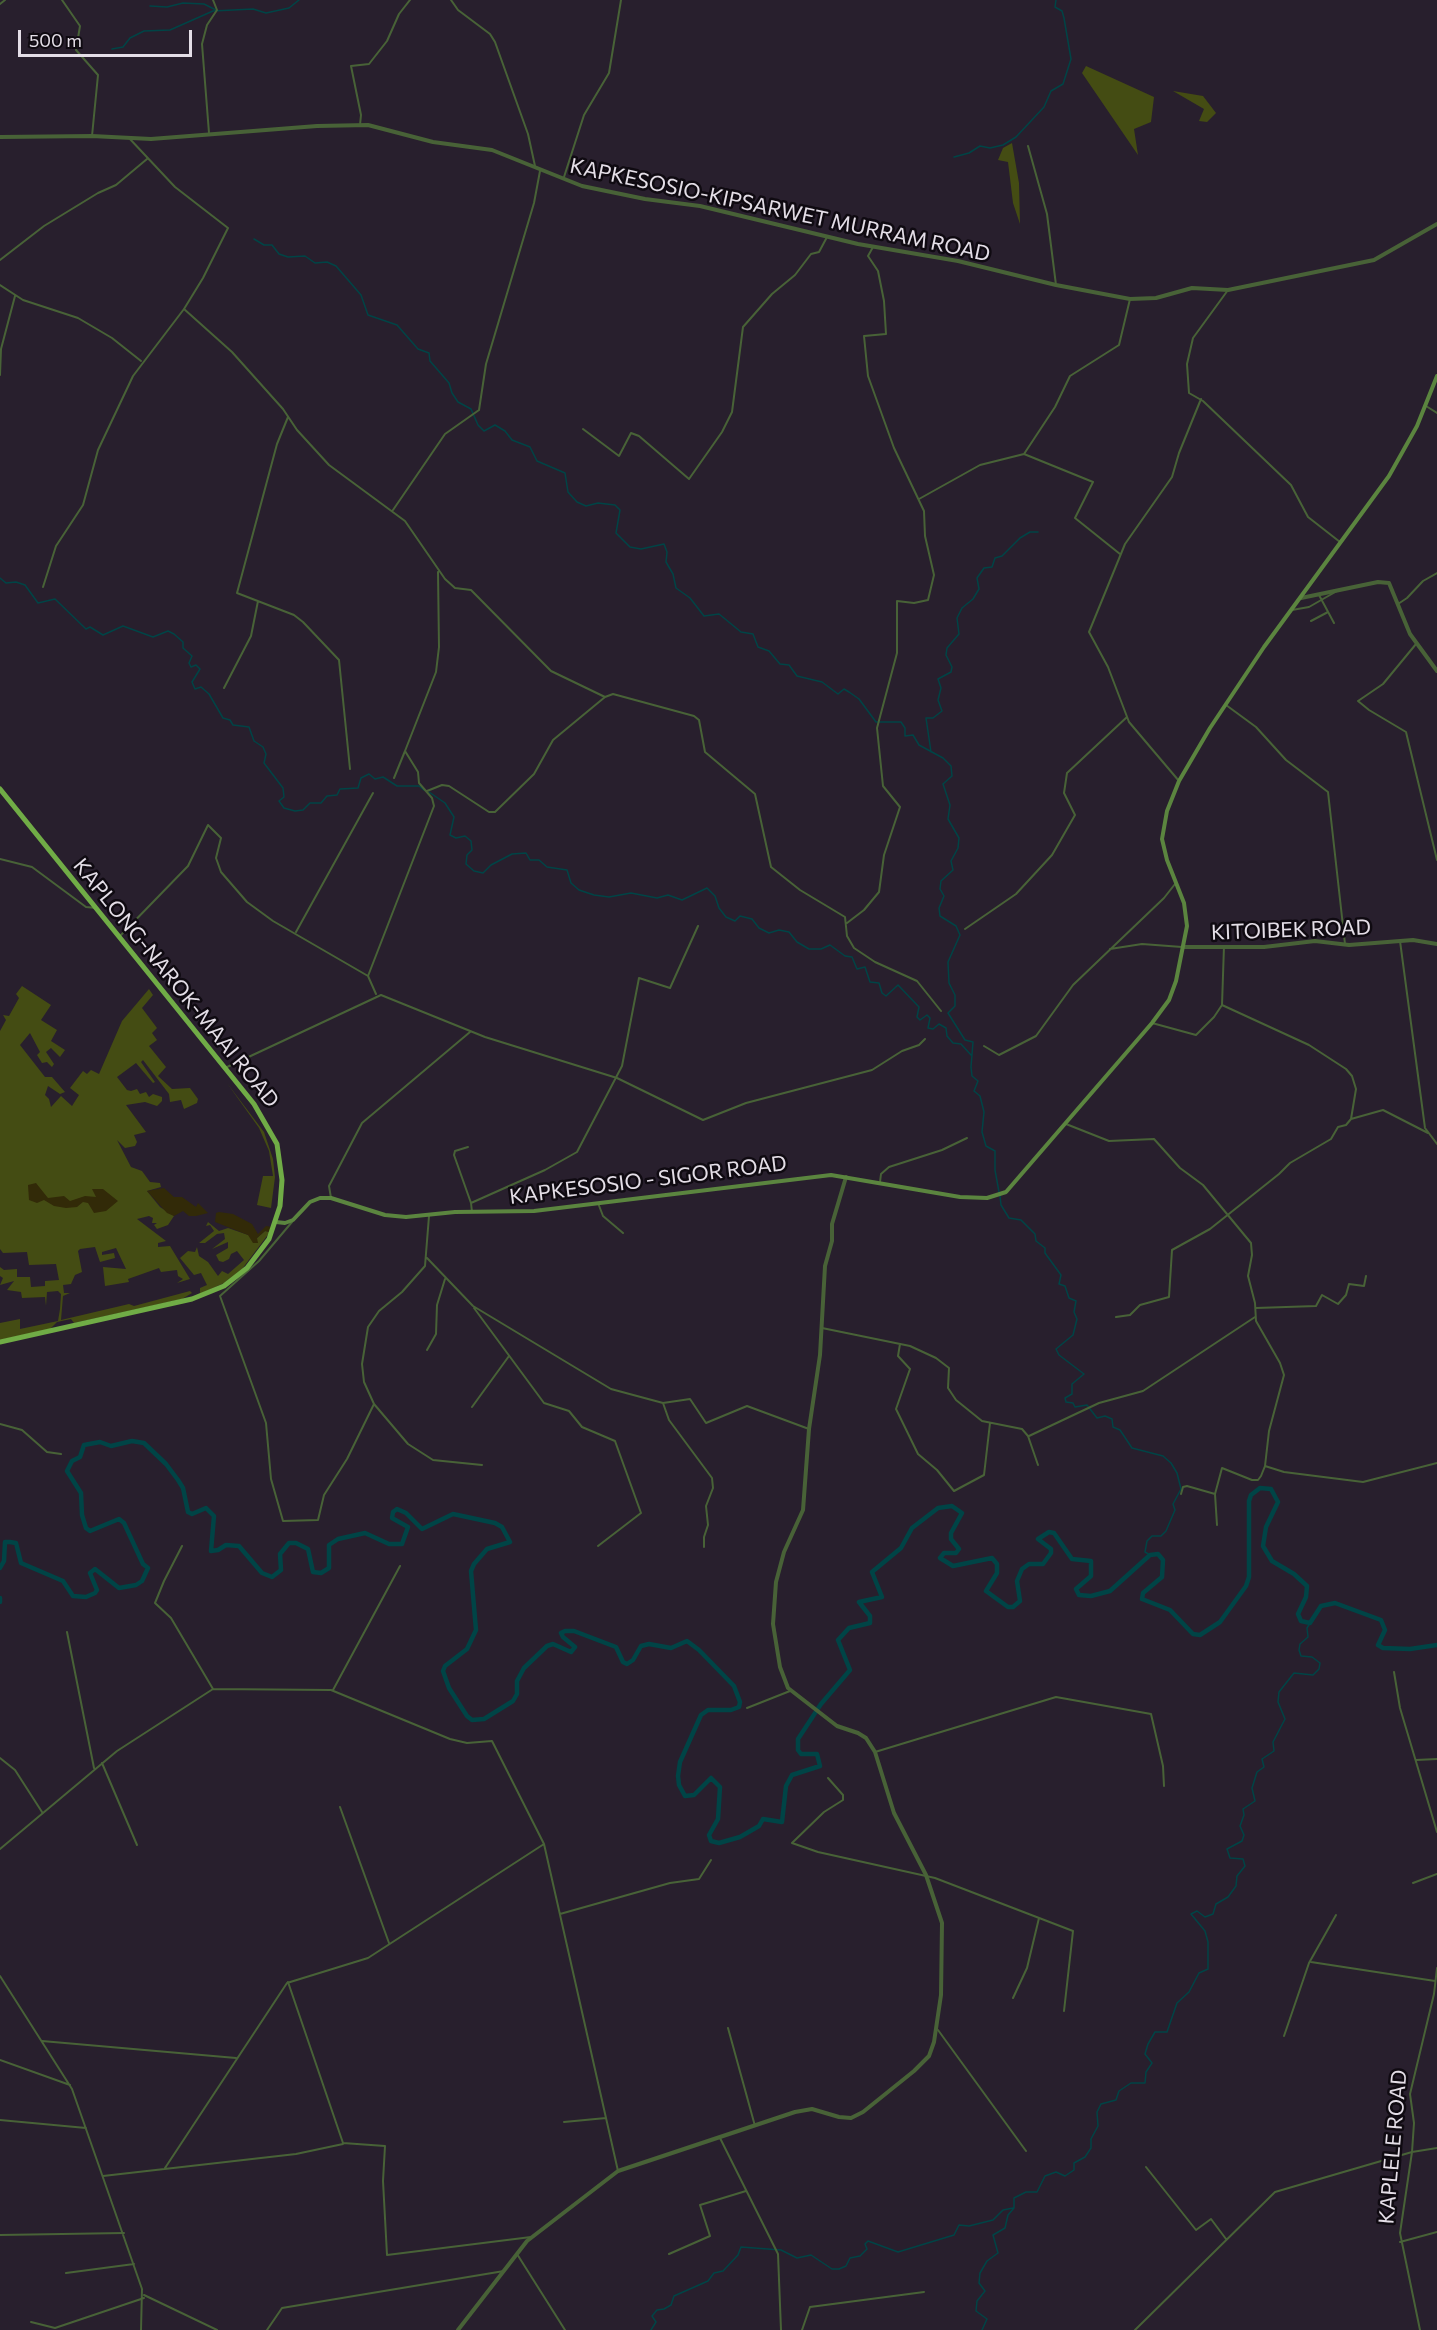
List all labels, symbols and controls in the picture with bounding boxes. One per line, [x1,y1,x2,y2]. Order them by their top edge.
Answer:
scale bar [21,18,195,56]
text: 500 m [29,29,82,51]
street label: KAPKESOSIO-KIPSARWET MURRAM ROAD [567,153,993,267]
street label: KAPLONG-NAROK-MAAI ROAD [68,853,284,1113]
street label: KITOIBEK ROAD [1211,915,1371,945]
street label: KAPKESOSIO - SIGOR ROAD [508,1150,788,1210]
street label: KAPLELE ROAD [1374,2069,1412,2225]

